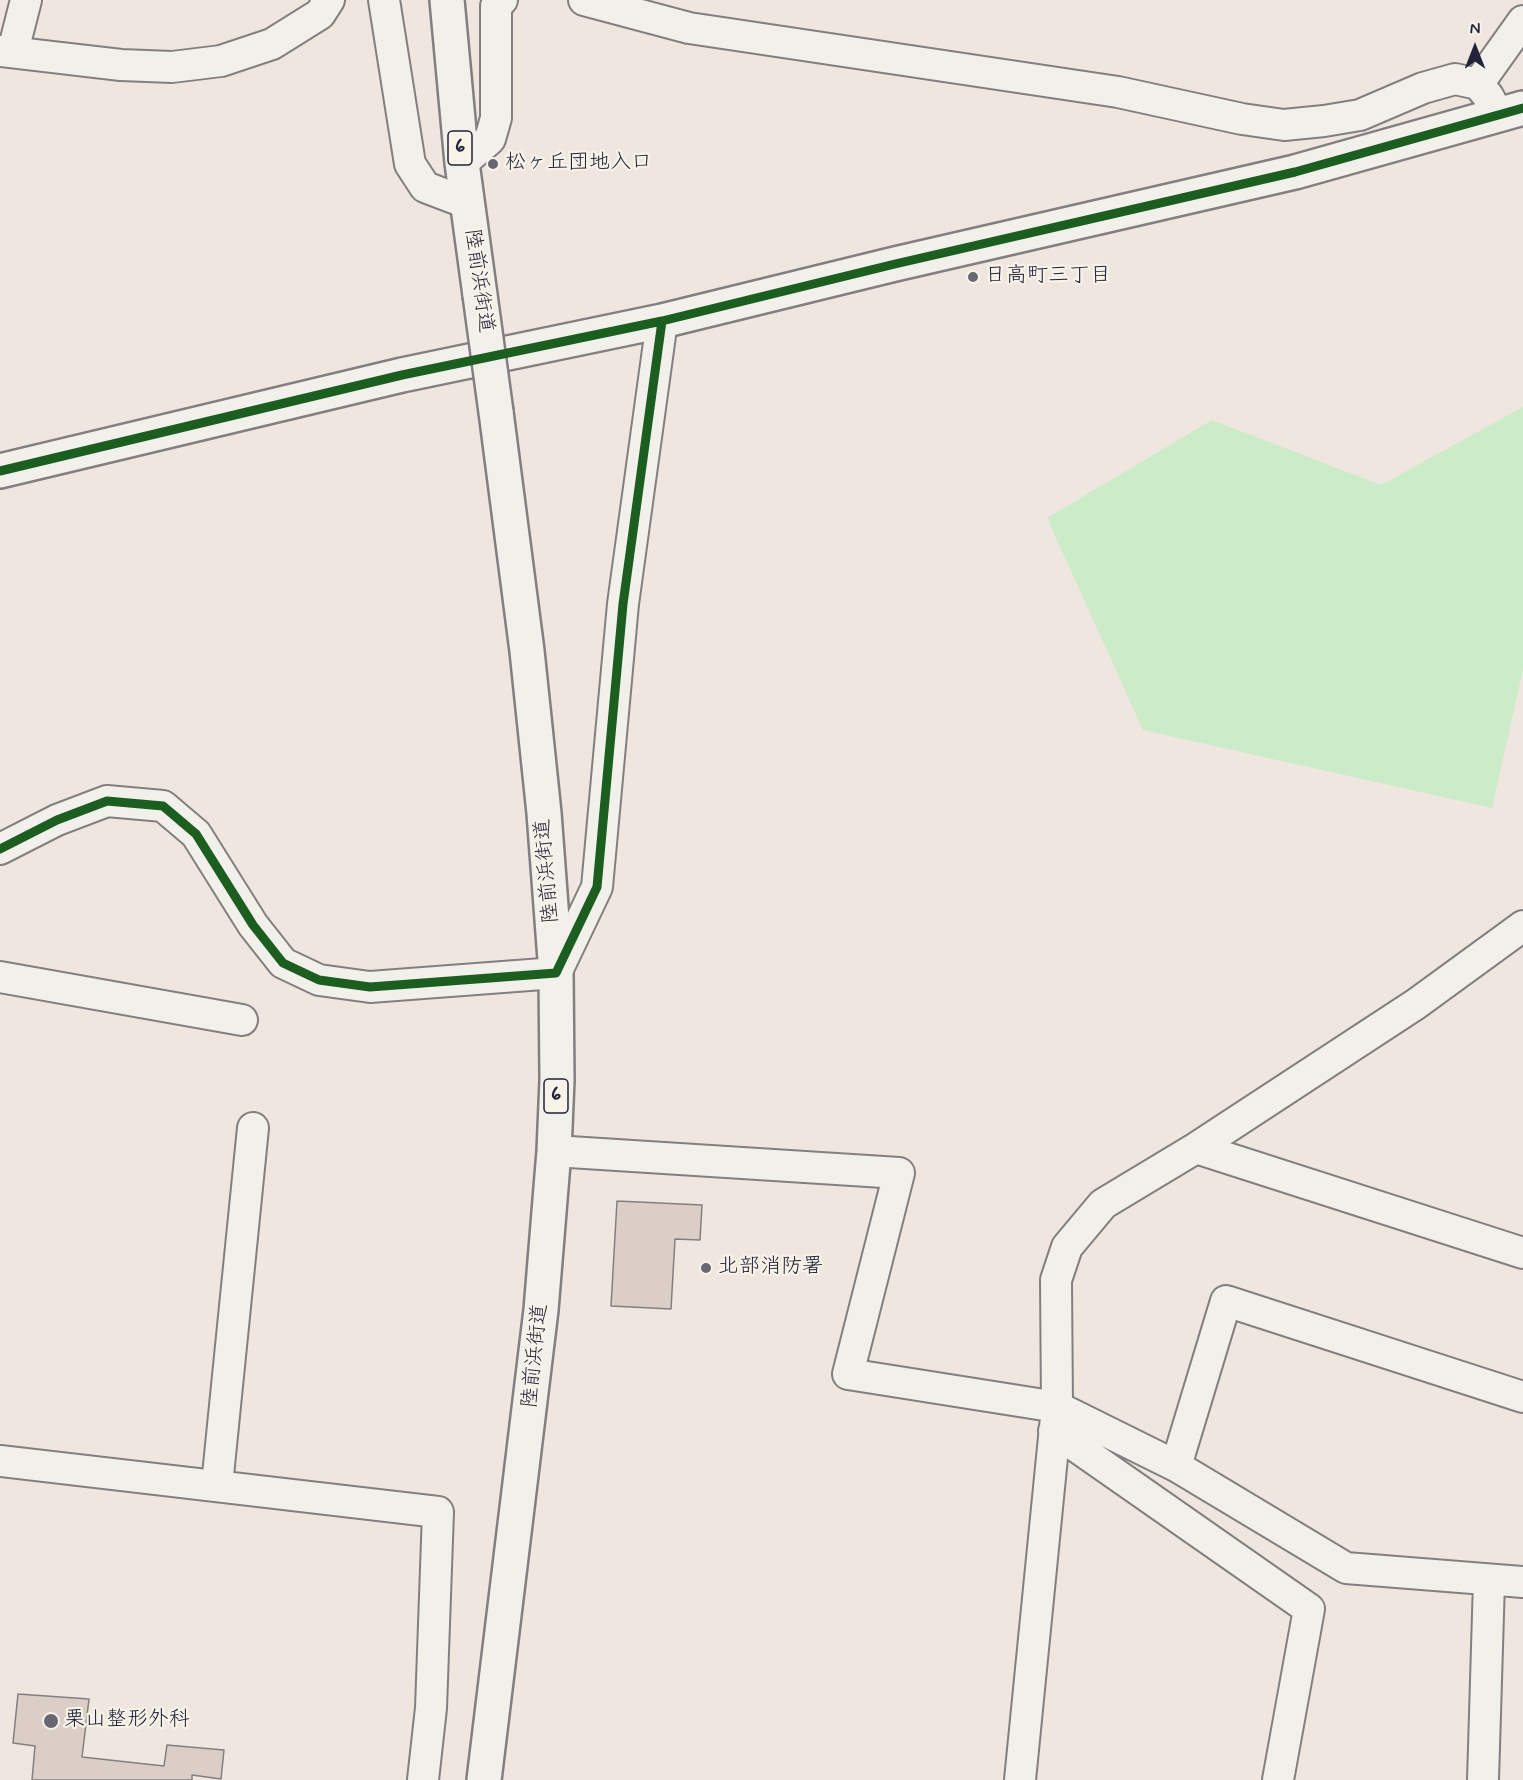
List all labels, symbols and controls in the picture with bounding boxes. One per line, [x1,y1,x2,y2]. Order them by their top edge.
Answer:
north arrow [1445,18,1505,78]
text: N [1470,19,1480,40]
road number: 6 [448,131,472,165]
place label: 松ヶ丘団地入口 [505,151,652,177]
marker: 松ヶ丘団地入口 [486,157,500,171]
street label: 陸前浜街道 [458,227,498,335]
place label: 日高町三丁目 [985,264,1111,290]
marker: 日高町三丁目 [966,270,980,284]
street label: 陸前浜街道 [531,818,565,924]
road number: 6 [544,1079,568,1113]
place label: 北部消防署 [718,1255,823,1281]
marker: 北部消防署 [699,1261,713,1275]
street label: 陸前浜街道 [518,1302,554,1410]
place label: 栗山整形外科 [64,1708,190,1734]
marker: 栗山整形外科 [42,1712,60,1730]

